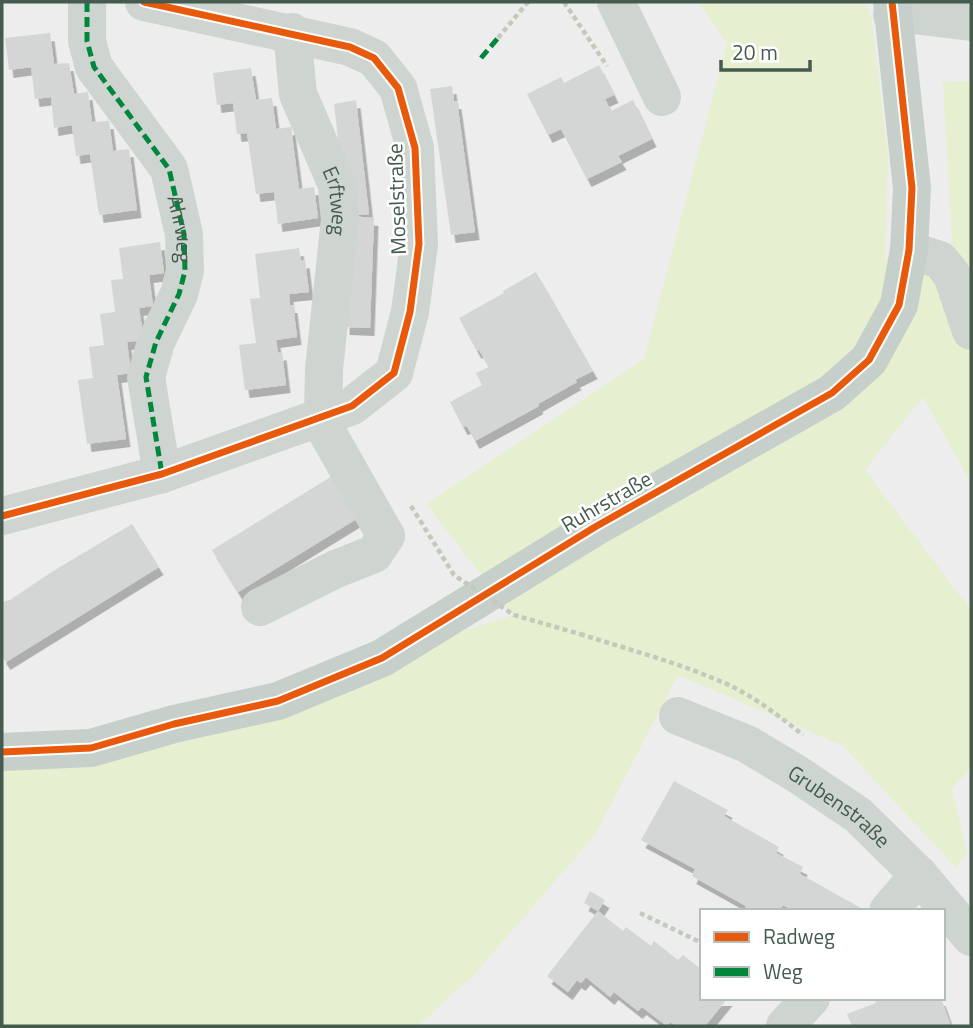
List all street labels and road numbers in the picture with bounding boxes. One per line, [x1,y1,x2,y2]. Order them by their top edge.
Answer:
street label: Moselstraße [378,143,414,255]
street label: Erftweg [315,161,356,238]
street label: Ahrweg [160,192,201,264]
street label: Ruhrstraße [555,462,657,540]
street label: Grubenstraße [782,756,898,855]

